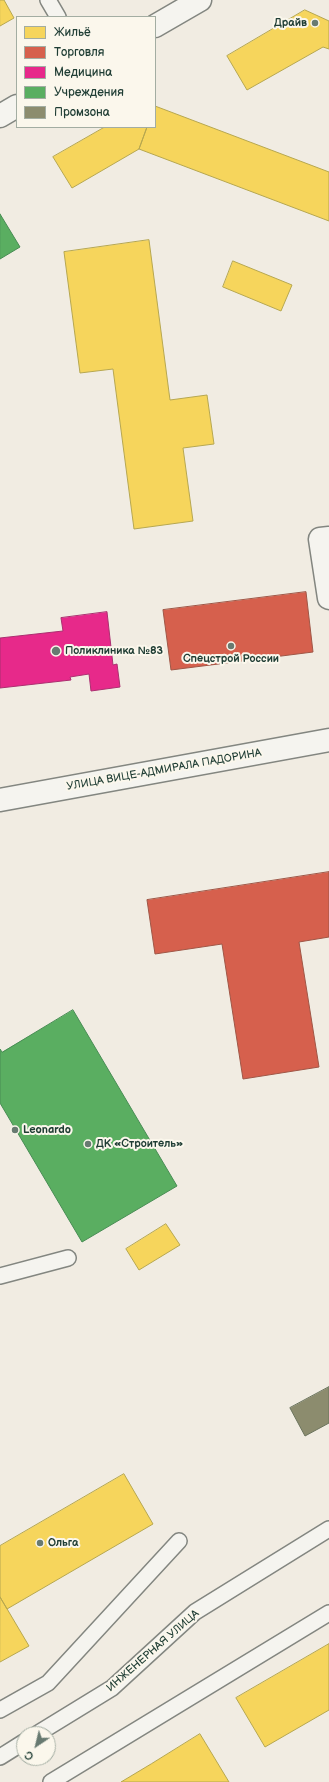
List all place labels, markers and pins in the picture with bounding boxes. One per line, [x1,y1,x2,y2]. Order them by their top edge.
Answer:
place label: Драйв [274,16,307,30]
marker: Драйв [310,18,320,28]
marker: Спецстрой России [226,641,236,651]
place label: Поликлиника №83 [65,644,163,658]
marker: Поликлиника №83 [50,645,62,657]
place label: Спецстрой России [183,652,279,666]
place label: Leonardo [23,1123,71,1137]
marker: Leonardo [10,1125,20,1135]
place label: ДК «Строитель» [96,1137,183,1151]
marker: ДК «Строитель» [83,1139,93,1149]
place label: Ольга [48,1536,78,1550]
marker: Ольга [35,1538,45,1548]

